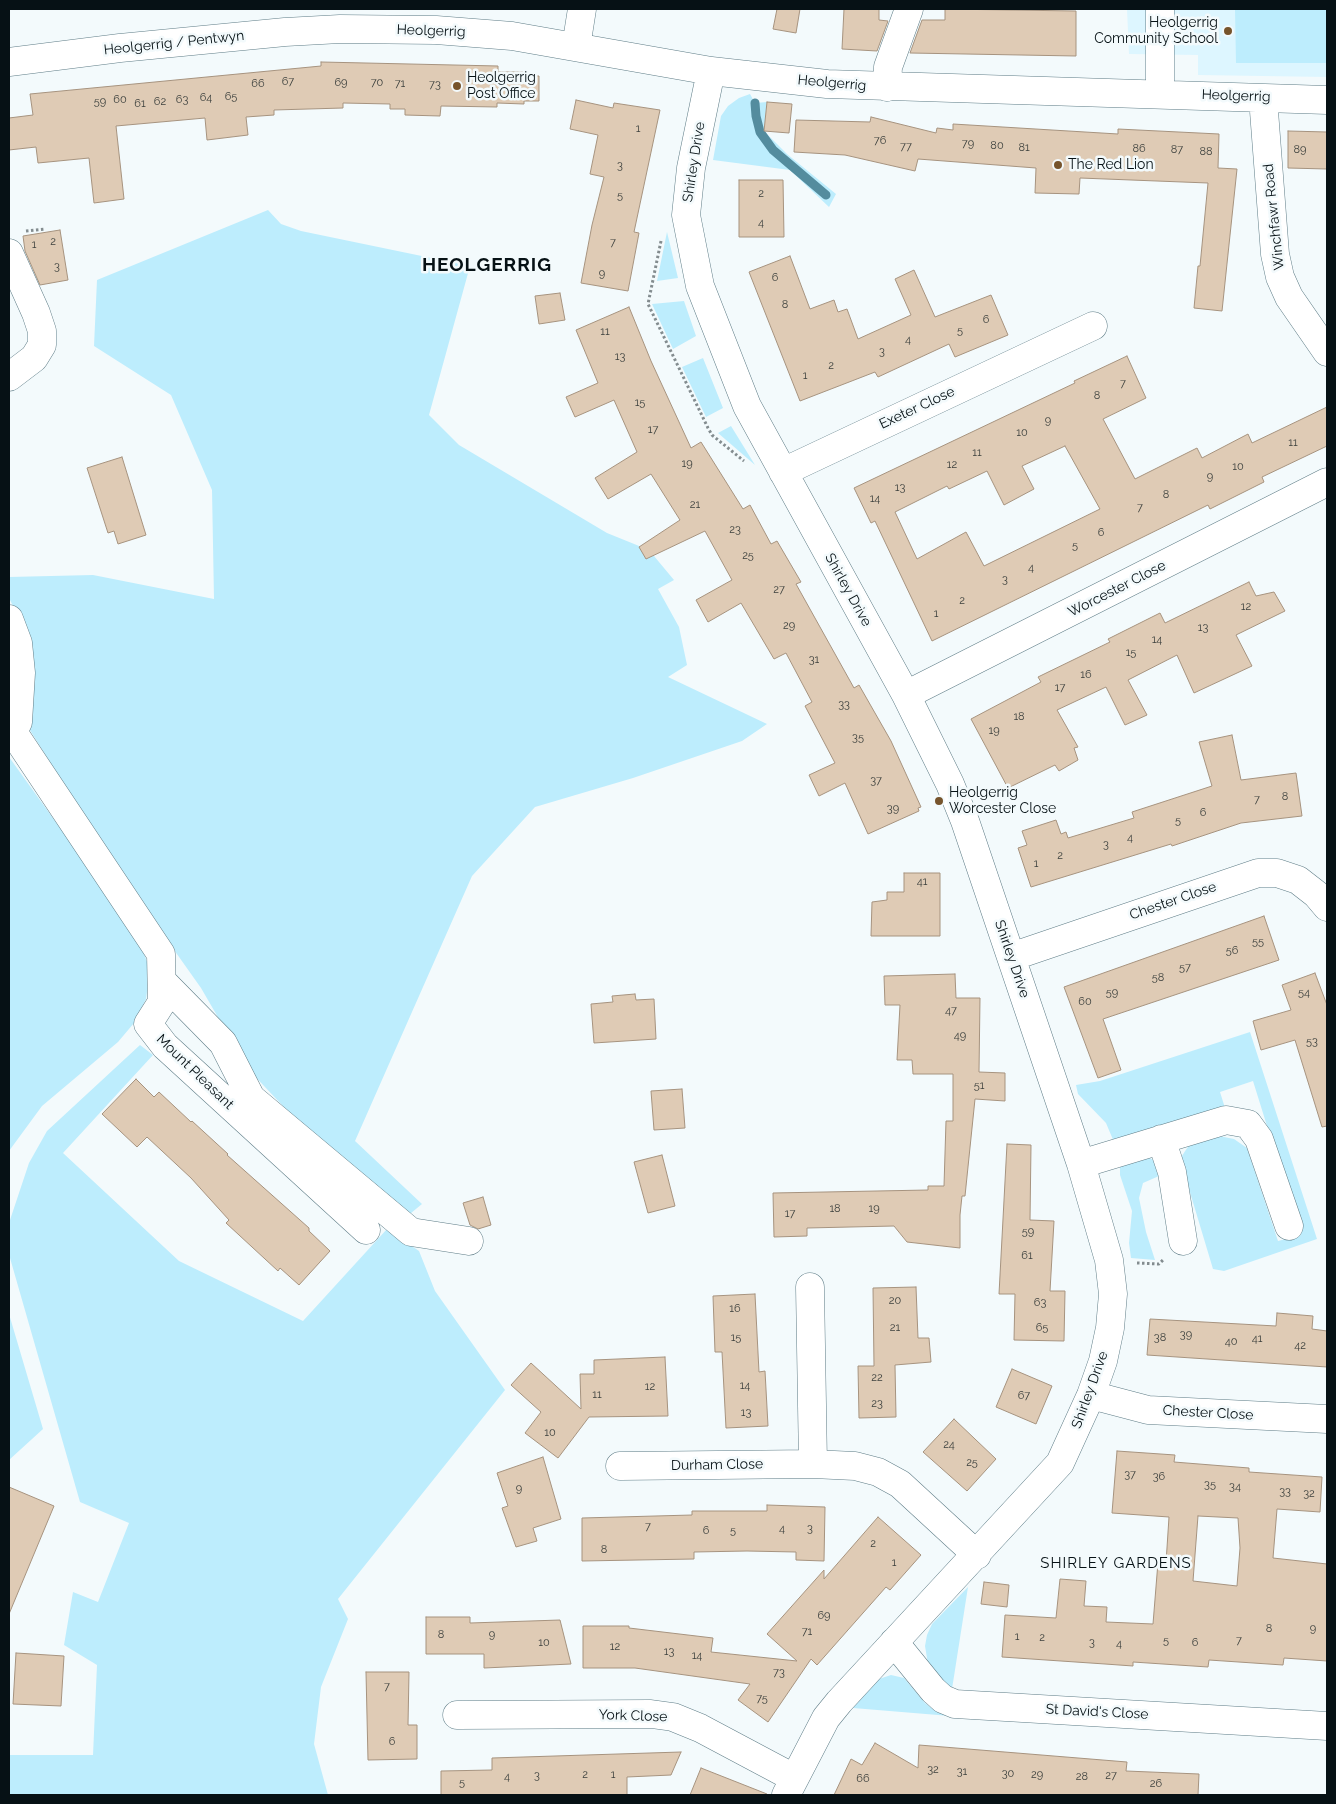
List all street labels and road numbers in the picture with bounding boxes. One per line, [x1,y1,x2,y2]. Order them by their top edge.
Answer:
street label: Heolgerrig [396,21,466,41]
street label: Heolgerrig / Pentwyn [103,27,245,59]
street label: Heolgerrig [797,72,867,94]
street label: Heolgerrig [1201,86,1271,106]
street label: Shirley Drive [679,121,709,203]
street label: Winchfawr Road [1260,163,1288,271]
street label: Exeter Close [877,383,957,433]
street label: Shirley Drive [821,551,875,629]
street label: Worcester Close [1065,557,1169,621]
street label: Chester Close [1127,878,1219,924]
street label: Shirley Drive [991,918,1033,1000]
street label: Mount Pleasant [153,1031,237,1113]
street label: Shirley Drive [1068,1349,1112,1431]
street label: Chester Close [1162,1402,1254,1424]
street label: Durham Close [671,1456,763,1474]
street label: St David's Close [1045,1701,1149,1723]
street label: York Close [598,1706,668,1726]

